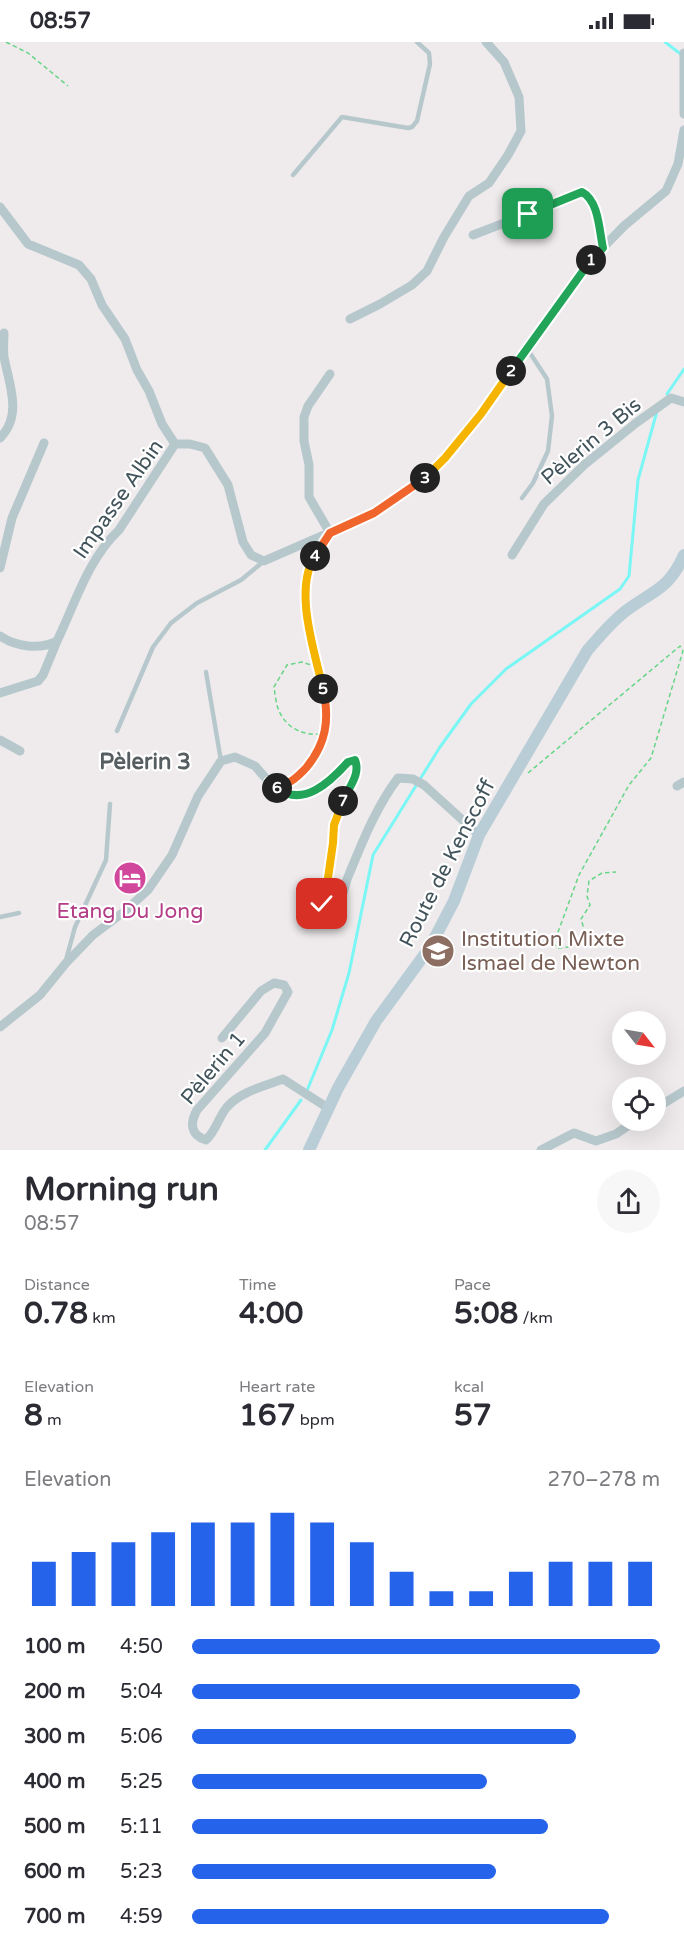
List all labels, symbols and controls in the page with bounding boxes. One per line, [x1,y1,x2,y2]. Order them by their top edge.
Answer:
text: 08:57 [30,8,91,34]
pin [502,188,553,239]
icon: arrive [511,197,544,230]
pin: 1 [576,245,606,275]
text: 1 [586,250,596,270]
pin: 2 [496,356,526,386]
text: 2 [506,361,516,381]
street label: Pèlerin 3 Bis [536,392,646,490]
street label: Impasse Albin [68,435,169,564]
pin: 3 [410,463,440,493]
text: 3 [420,468,430,488]
pin: 4 [300,541,330,571]
text: 4 [310,546,320,566]
pin: 5 [308,674,338,704]
text: 5 [318,679,328,699]
district label: Pèlerin 3 [99,749,191,775]
pin: 6 [262,773,292,803]
street label: Route de Kenscoff [394,774,501,951]
text: 6 [272,778,282,798]
pin: 7 [328,786,358,816]
text: 7 [338,791,348,811]
hotel icon: Etang Du Jong [112,860,148,896]
pin [296,878,347,929]
icon: check [305,887,338,920]
place label: Etang Du Jong [57,899,203,924]
place label: Institution Mixte Ismael de Newton [461,927,640,976]
school or university icon: Institution Mixte Ismael de Newton [420,933,456,969]
north arrow [612,1011,666,1065]
map controls [612,1011,666,1131]
street label: Pèlerin 1 [176,1027,251,1110]
button: locate [612,1077,666,1131]
text: Morning run [24,1170,219,1209]
button: share [597,1170,660,1233]
text: 08:57 [24,1212,79,1236]
text: Distance [24,1275,90,1295]
text: Time [239,1275,276,1295]
text: Pace [454,1275,491,1295]
text: 0.78 [24,1295,88,1332]
text: 4:00 [239,1295,303,1332]
text: 5:08 [454,1295,518,1332]
text: km [88,1308,116,1328]
text: /km [518,1308,553,1328]
text: Elevation [24,1377,94,1397]
text: Heart rate [239,1377,315,1397]
text: kcal [454,1377,484,1397]
text: 8 [24,1397,43,1434]
text: 167 [239,1397,296,1434]
text: 57 [454,1397,492,1434]
text: m [43,1410,62,1430]
text: bpm [296,1410,335,1430]
text: Elevation [24,1468,111,1492]
text: 270–278 m [547,1468,660,1492]
text: 100 m [24,1635,85,1659]
text: 4:50 [120,1635,163,1659]
text: 200 m [24,1680,85,1704]
text: 5:04 [120,1680,163,1704]
text: 300 m [24,1725,85,1749]
text: 5:06 [120,1725,163,1749]
text: 400 m [24,1770,85,1794]
text: 5:25 [120,1770,163,1794]
text: 500 m [24,1815,85,1839]
text: 5:11 [120,1815,163,1839]
text: 600 m [24,1860,85,1884]
text: 5:23 [120,1860,163,1884]
text: 700 m [24,1905,85,1929]
text: 4:59 [120,1905,163,1929]

